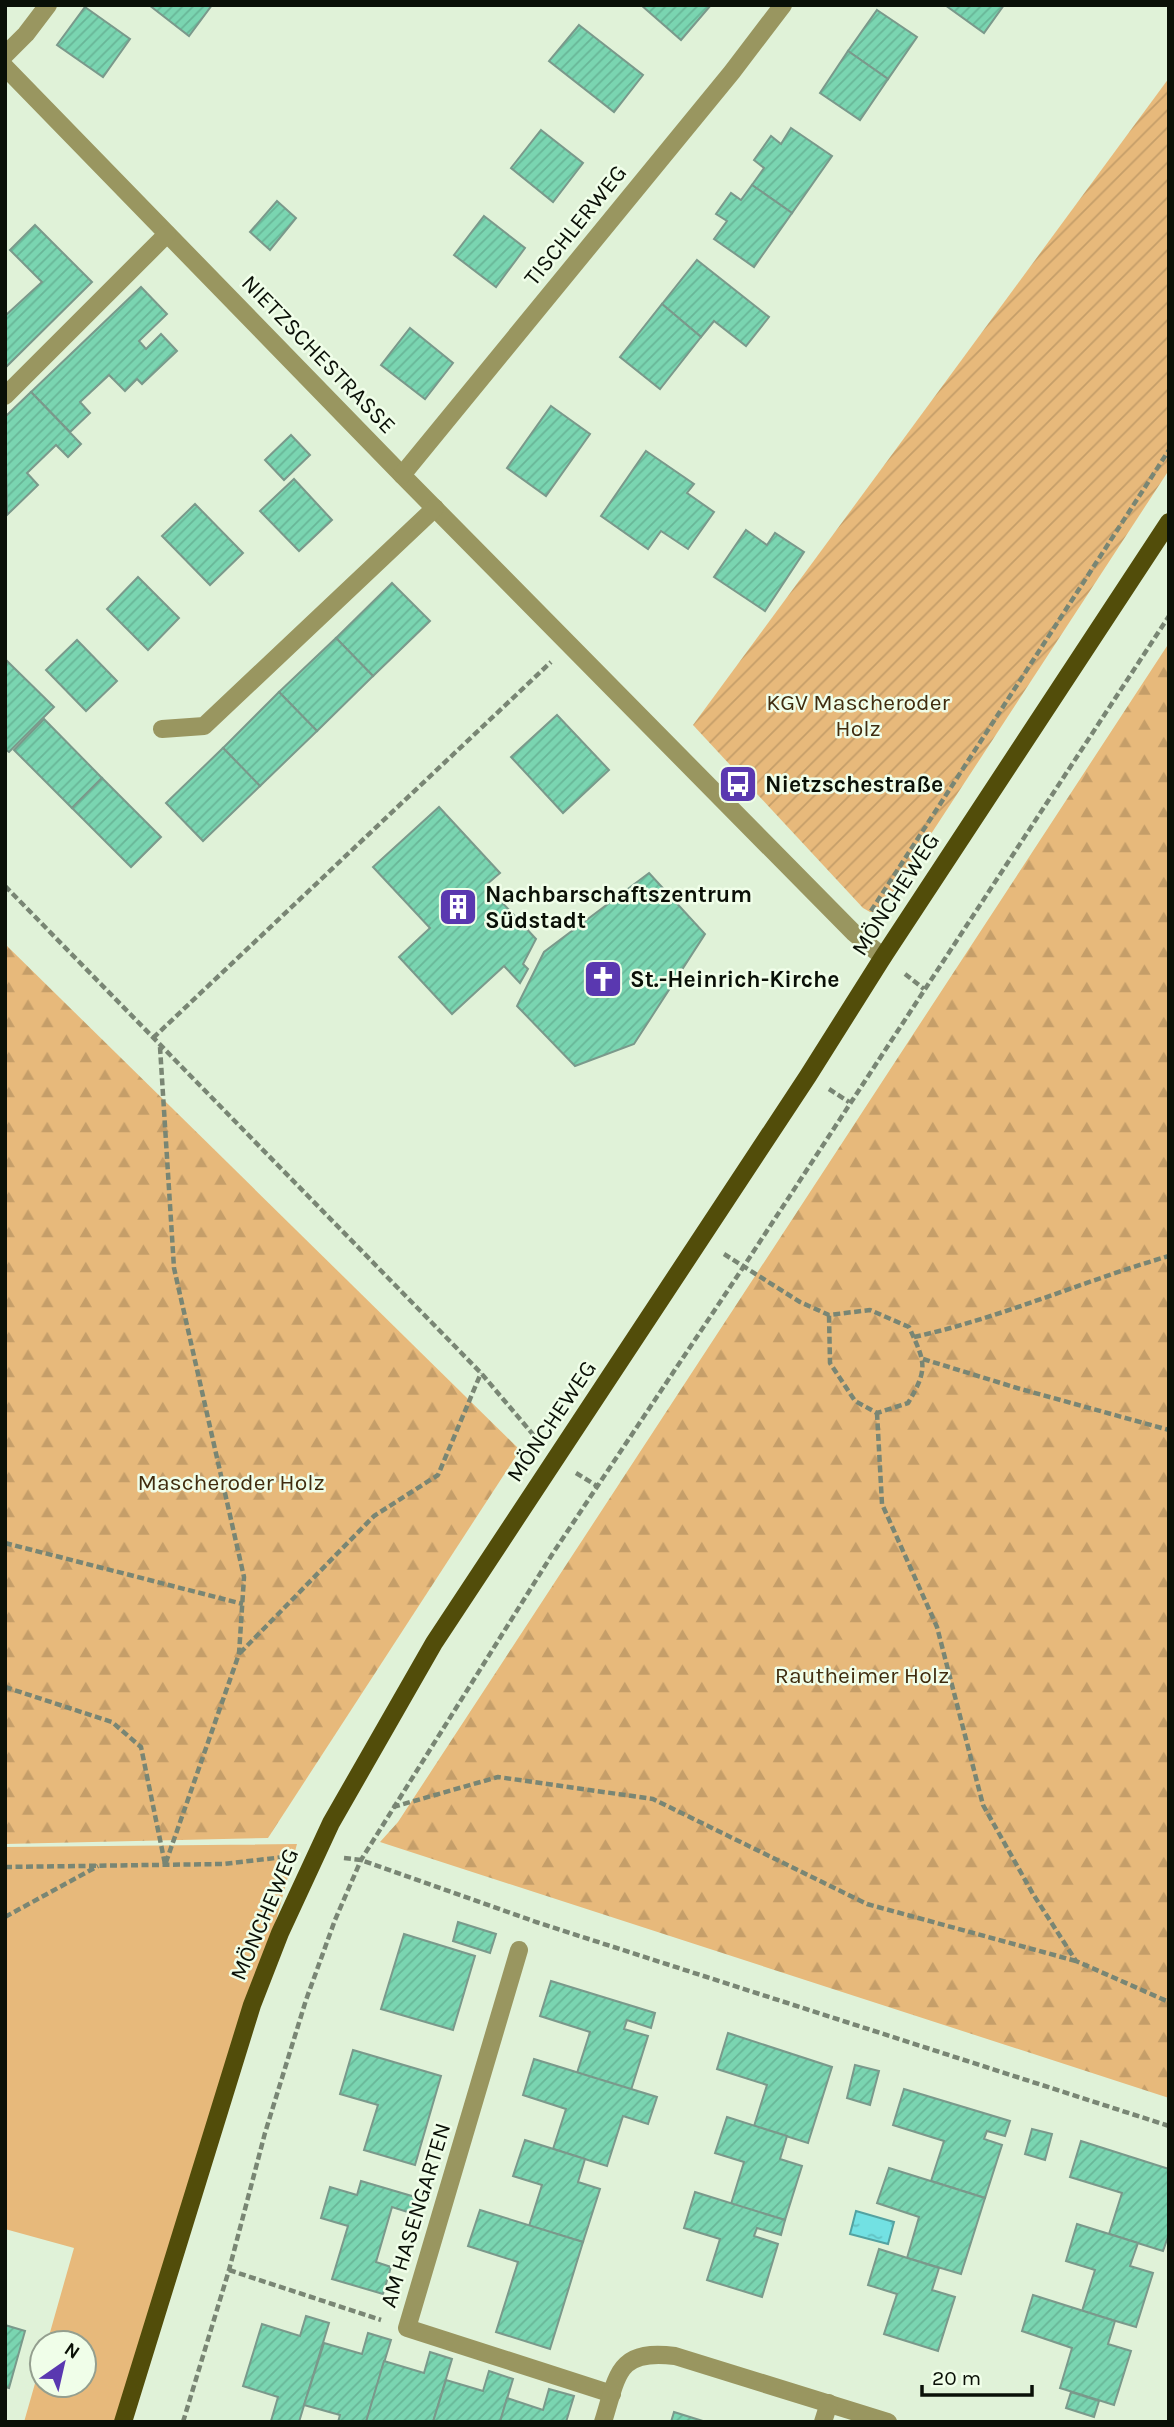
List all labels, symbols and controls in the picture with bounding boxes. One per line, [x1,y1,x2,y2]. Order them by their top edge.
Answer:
street label: TISCHLERWEG [519,160,632,291]
street label: NIETZSCHESTRASSE [236,269,401,439]
park label: KGV Mascheroder Holz [766,689,950,742]
bus stop icon: Nietzschestraße [717,763,759,805]
place label: Nietzschestraße [765,771,943,798]
street label: MÖNCHEWEG [846,828,945,961]
place label: Nachbarschaftszentrum Südstadt [485,881,752,934]
building icon: Nachbarschaftszentrum Südstadt [437,886,479,928]
church icon: St.-Heinrich-Kirche [582,958,624,1000]
place label: St.-Heinrich-Kirche [630,966,840,993]
street label: MÖNCHEWEG [501,1355,602,1487]
park label: Mascheroder Holz [137,1469,325,1496]
park label: Rautheimer Holz [775,1662,949,1689]
street label: MÖNCHEWEG [225,1844,304,1984]
street label: AM HASENGARTEN [375,2120,456,2311]
north arrow [28,2329,98,2399]
text: N [60,2338,84,2364]
scale bar [922,2354,1032,2398]
text: 20 m [932,2366,981,2390]

